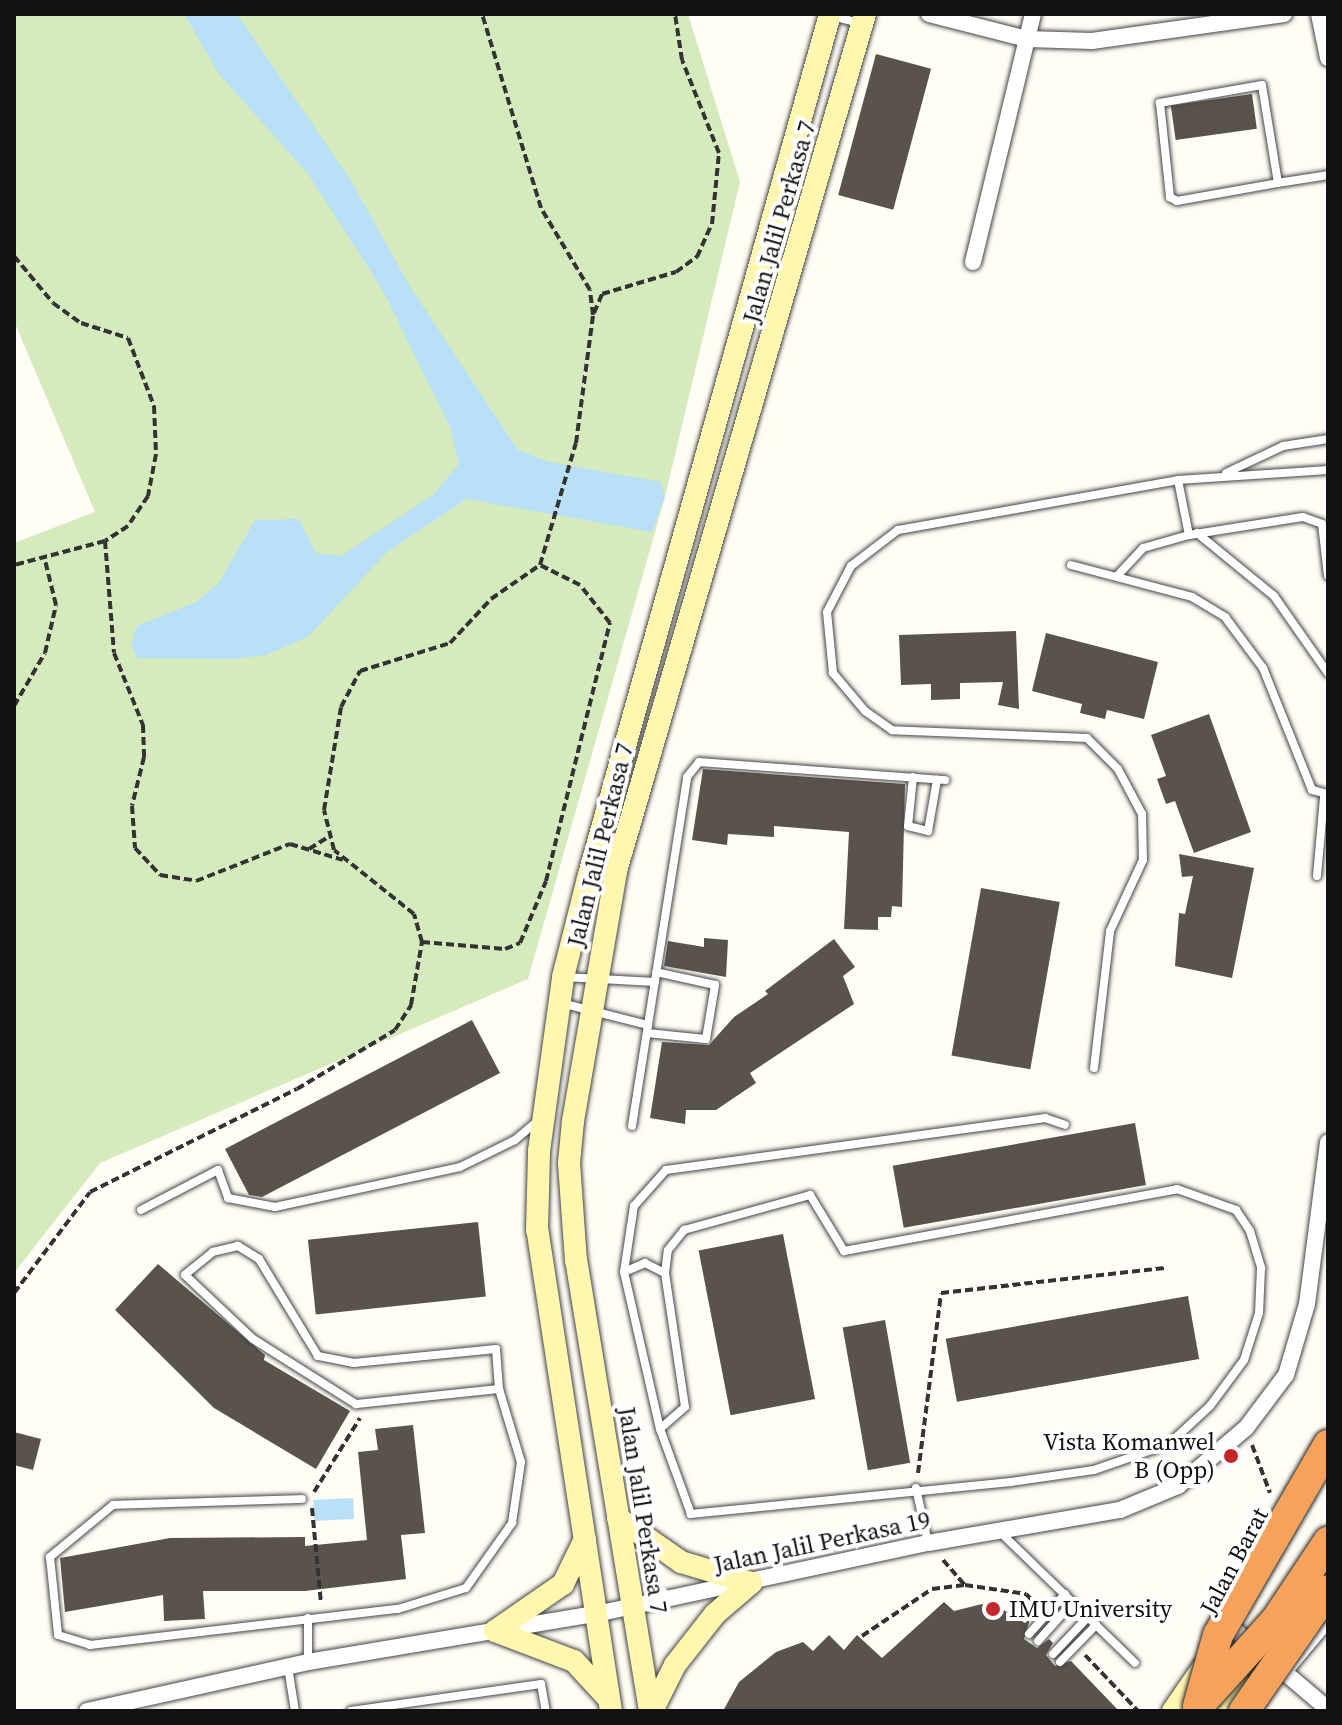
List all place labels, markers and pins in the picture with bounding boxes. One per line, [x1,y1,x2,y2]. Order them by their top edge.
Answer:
place label: Vista Komanwel B (Opp) [1043,1428,1215,1484]
marker: Vista Komanwel B (Opp) [1222,1447,1240,1465]
place label: IMU University [1009,1595,1172,1623]
marker: IMU University [984,1600,1002,1618]

